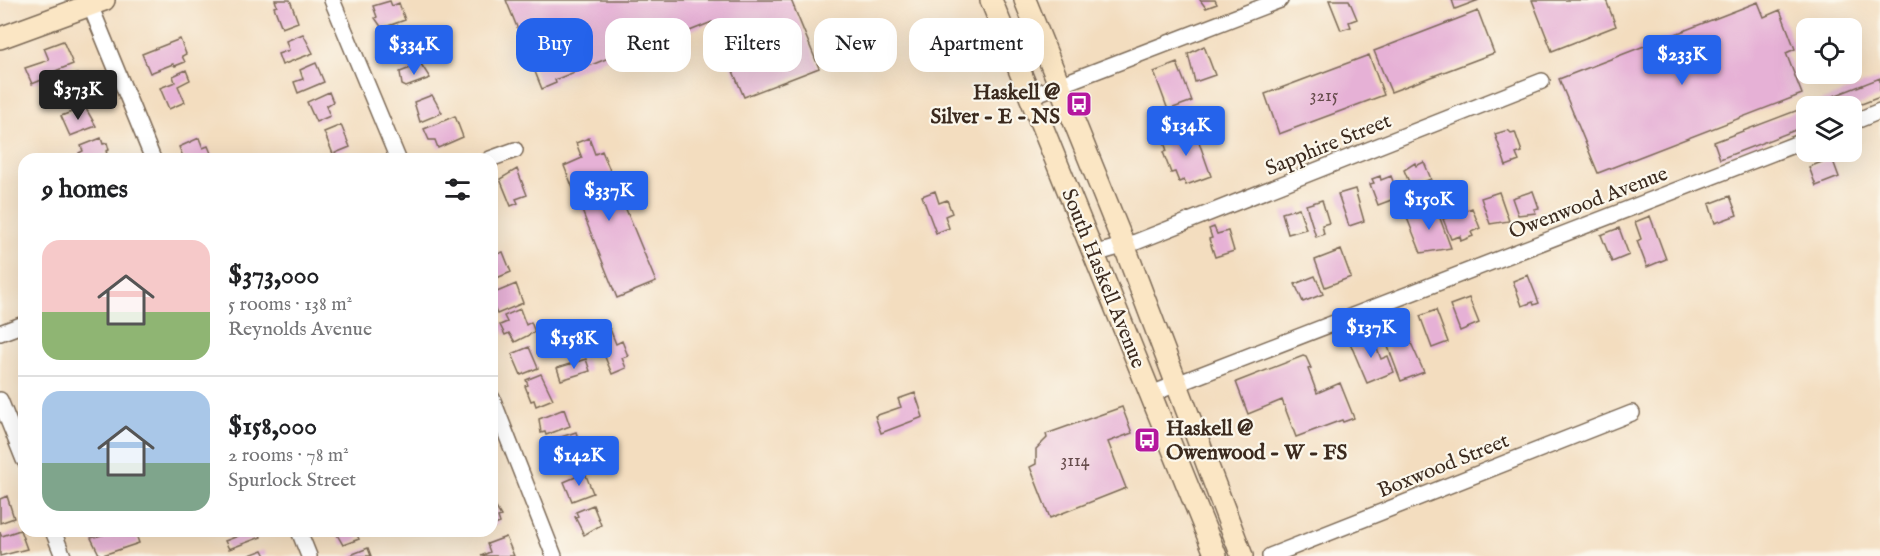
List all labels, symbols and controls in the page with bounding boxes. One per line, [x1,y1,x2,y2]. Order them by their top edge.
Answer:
chip: Buy [516,18,593,72]
chip: Rent [605,18,691,72]
chip: Filters [703,18,802,72]
chip: New [814,18,897,72]
chip: Apartment [909,18,1044,72]
map controls [1796,18,1862,162]
button: locate [1796,18,1862,84]
pin: $334K [372,25,456,76]
text: $334K [389,32,439,57]
pin: $233K [1640,35,1724,86]
text: $233K [1657,42,1707,67]
pin: $373K [36,70,120,121]
text: $373K [53,77,103,102]
place label: Haskell @ Silver - E - NS [930,80,1060,131]
house number: 3215 [1310,85,1339,108]
bus stop icon: Haskell @ Silver - E - NS [1064,89,1094,119]
button: layers [1796,96,1862,162]
pin: $134K [1144,106,1228,157]
street label: Sapphire Street [1262,108,1395,183]
text: $134K [1161,113,1211,138]
street label: Owenwood Avenue [1505,161,1672,246]
pin: $337K [567,171,651,222]
text: 9 homes [42,173,128,206]
icon: filters [441,173,474,206]
text: $337K [584,178,634,203]
pin: $150K [1387,180,1471,231]
street label: South Haskell Avenue [1054,185,1151,373]
text: $150K [1404,187,1454,212]
text: $373,000 [228,259,319,292]
icon: home [90,264,162,336]
text: 5 rooms · 138 m² [228,292,352,317]
pin: $137K [1329,308,1413,359]
text: $137K [1346,315,1396,340]
text: Reynolds Avenue [228,317,372,342]
pin: $158K [532,319,616,370]
text: $158K [550,326,598,351]
text: $158,000 [228,410,317,443]
icon: home [90,415,162,487]
place label: Haskell @ Owenwood - W - FS [1166,416,1347,467]
bus stop icon: Haskell @ Owenwood - W - FS [1132,425,1162,455]
street label: Boxwood Street [1374,428,1513,505]
pin: $142K [537,436,621,487]
text: 2 rooms · 78 m² [228,443,349,468]
text: $142K [553,443,605,468]
house number: 3114 [1061,450,1090,473]
text: Spurlock Street [228,468,356,493]

